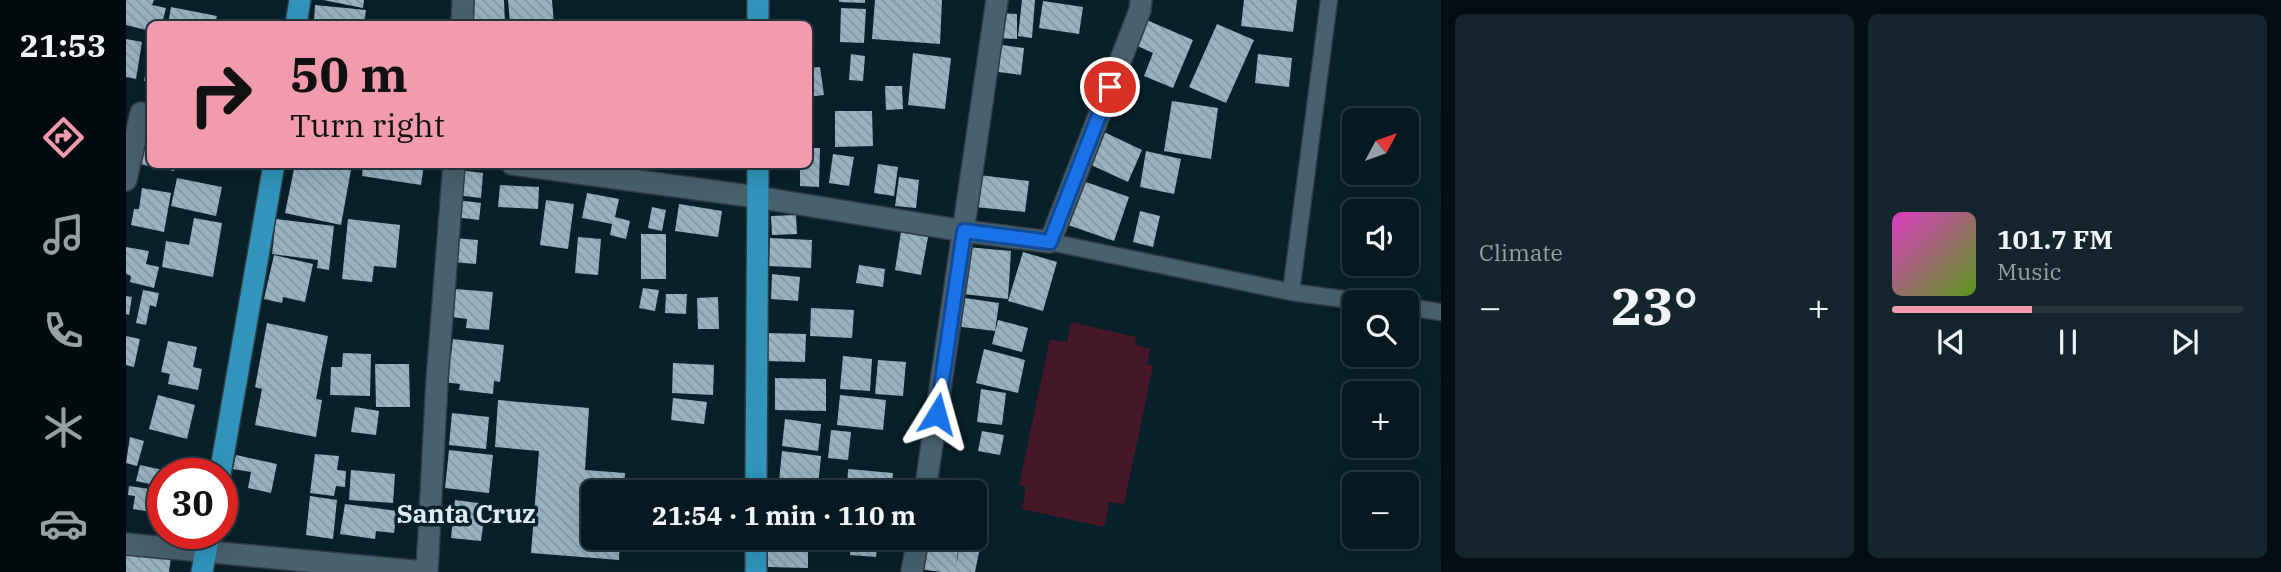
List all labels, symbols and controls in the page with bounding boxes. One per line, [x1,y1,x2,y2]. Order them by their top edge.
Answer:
text: 21:53 [20,24,106,66]
text: 50 m [290,42,408,105]
icon: right [175,49,266,140]
pin [1080,57,1140,117]
icon: arrive [1091,68,1129,106]
text: Turn right [290,104,445,146]
north arrow [1342,108,1419,186]
map controls [1342,108,1419,549]
icon: directions [39,113,88,162]
button: sound [1342,199,1419,276]
icon: music [39,210,88,259]
text: 101.7 FM [1997,222,2113,256]
text: Climate [1479,237,1563,267]
text: Music [1997,256,2062,286]
text: 23° [1611,272,1698,339]
text: − [1479,282,1502,331]
text: + [1807,282,1830,331]
button: search [1342,290,1419,367]
icon: phone [39,306,88,355]
icon: previous [1932,323,1970,361]
icon: pause [2049,323,2087,361]
icon: next [2166,323,2204,361]
position arrow [900,377,974,451]
button: + [1342,381,1419,458]
icon: climate [39,403,88,452]
speed limit sign: 30 [147,458,238,549]
button: − [1342,472,1419,549]
district label: Santa Cruz [396,496,536,530]
text: 21:54 · 1 min · 110 m [652,498,916,532]
icon: car [39,499,88,548]

